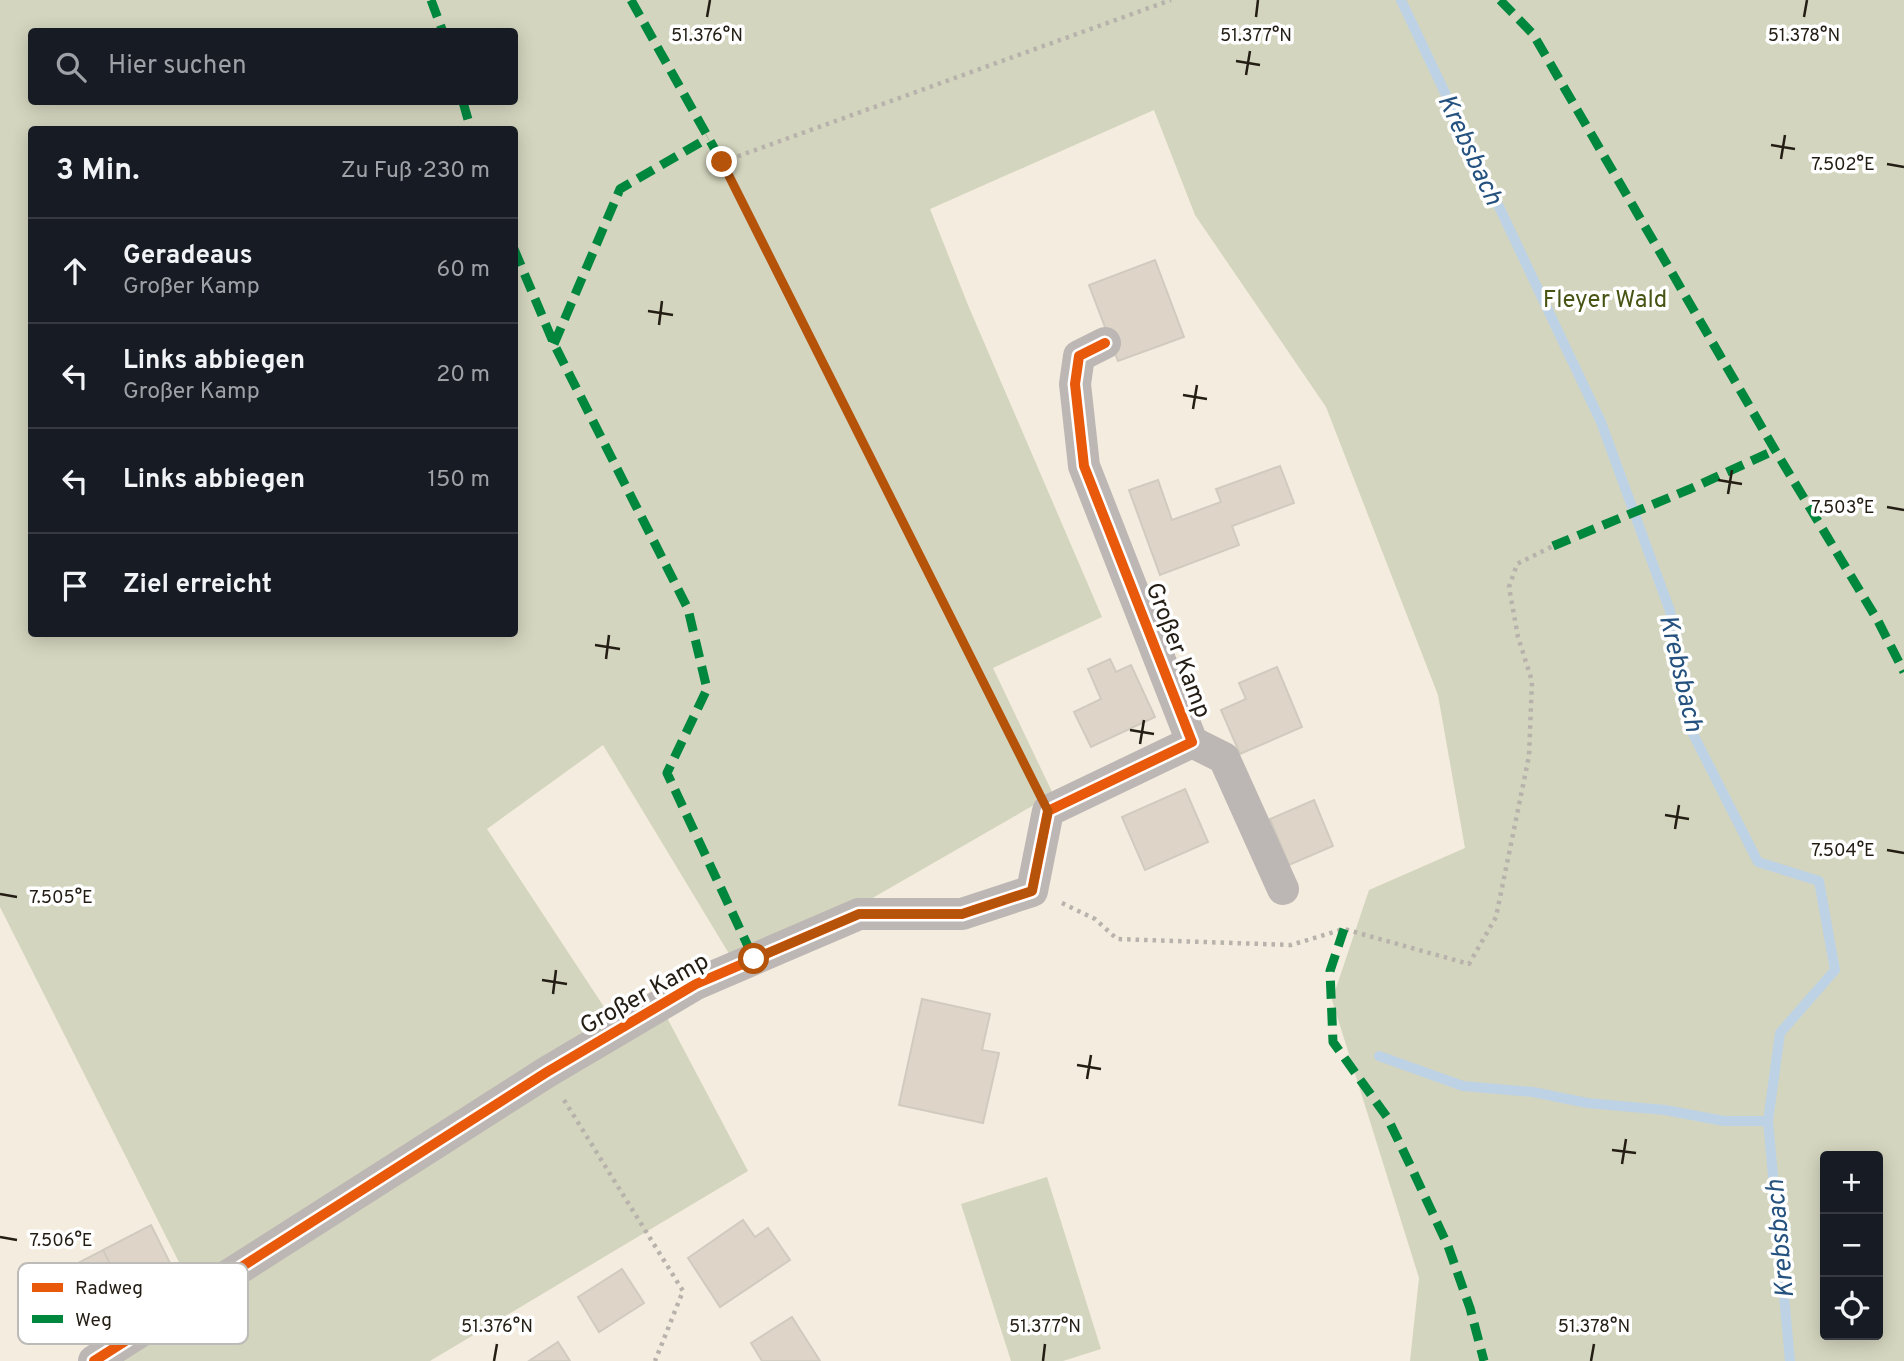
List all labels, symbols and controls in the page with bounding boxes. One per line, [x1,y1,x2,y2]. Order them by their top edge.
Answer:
text: 51.376°N [671,25,743,48]
text: 51.377°N [1220,25,1292,48]
text: 51.378°N [1768,25,1840,48]
search box [28,28,518,105]
icon: search [52,48,90,86]
text: Hier suchen [108,50,247,83]
water label: Krebsbach [1429,89,1509,211]
route end [706,146,737,177]
text: 3 Min. [56,153,140,190]
text: 7.502°E [1811,154,1875,177]
text: Zu Fuß · 230 m [341,157,490,186]
text: Geradeaus [123,240,252,273]
icon: ahead [56,252,94,290]
text: 60 m [437,256,490,285]
text: Großer Kamp [123,273,260,302]
park label: Fleyer Wald [1543,286,1667,316]
text: Links abbiegen [123,345,305,378]
icon: left [56,357,94,395]
text: 20 m [436,361,490,390]
text: Großer Kamp [123,378,260,407]
icon: left [56,462,94,500]
text: Links abbiegen [123,464,305,497]
text: 150 m [428,466,490,495]
text: 7.503°E [1811,497,1875,520]
icon: arrive [56,567,94,605]
text: Ziel erreicht [123,569,272,602]
street label: Großer Kamp [1138,579,1217,723]
water label: Krebsbach [1650,612,1709,735]
text: 7.504°E [1811,840,1875,863]
text: 7.505°E [29,887,93,910]
route start [738,943,769,974]
street label: Großer Kamp [575,947,715,1042]
map controls [1820,1151,1883,1340]
button: + [1820,1151,1883,1214]
water label: Krebsbach [1760,1178,1803,1299]
button: − [1820,1214,1883,1277]
text: 7.506°E [29,1230,93,1253]
legend [18,1263,248,1344]
text: Radweg [75,1277,143,1301]
button: locate [1820,1277,1883,1340]
text: Weg [75,1309,112,1333]
text: 51.376°N [461,1316,533,1339]
text: 51.377°N [1009,1316,1081,1339]
text: 51.378°N [1558,1316,1630,1339]

